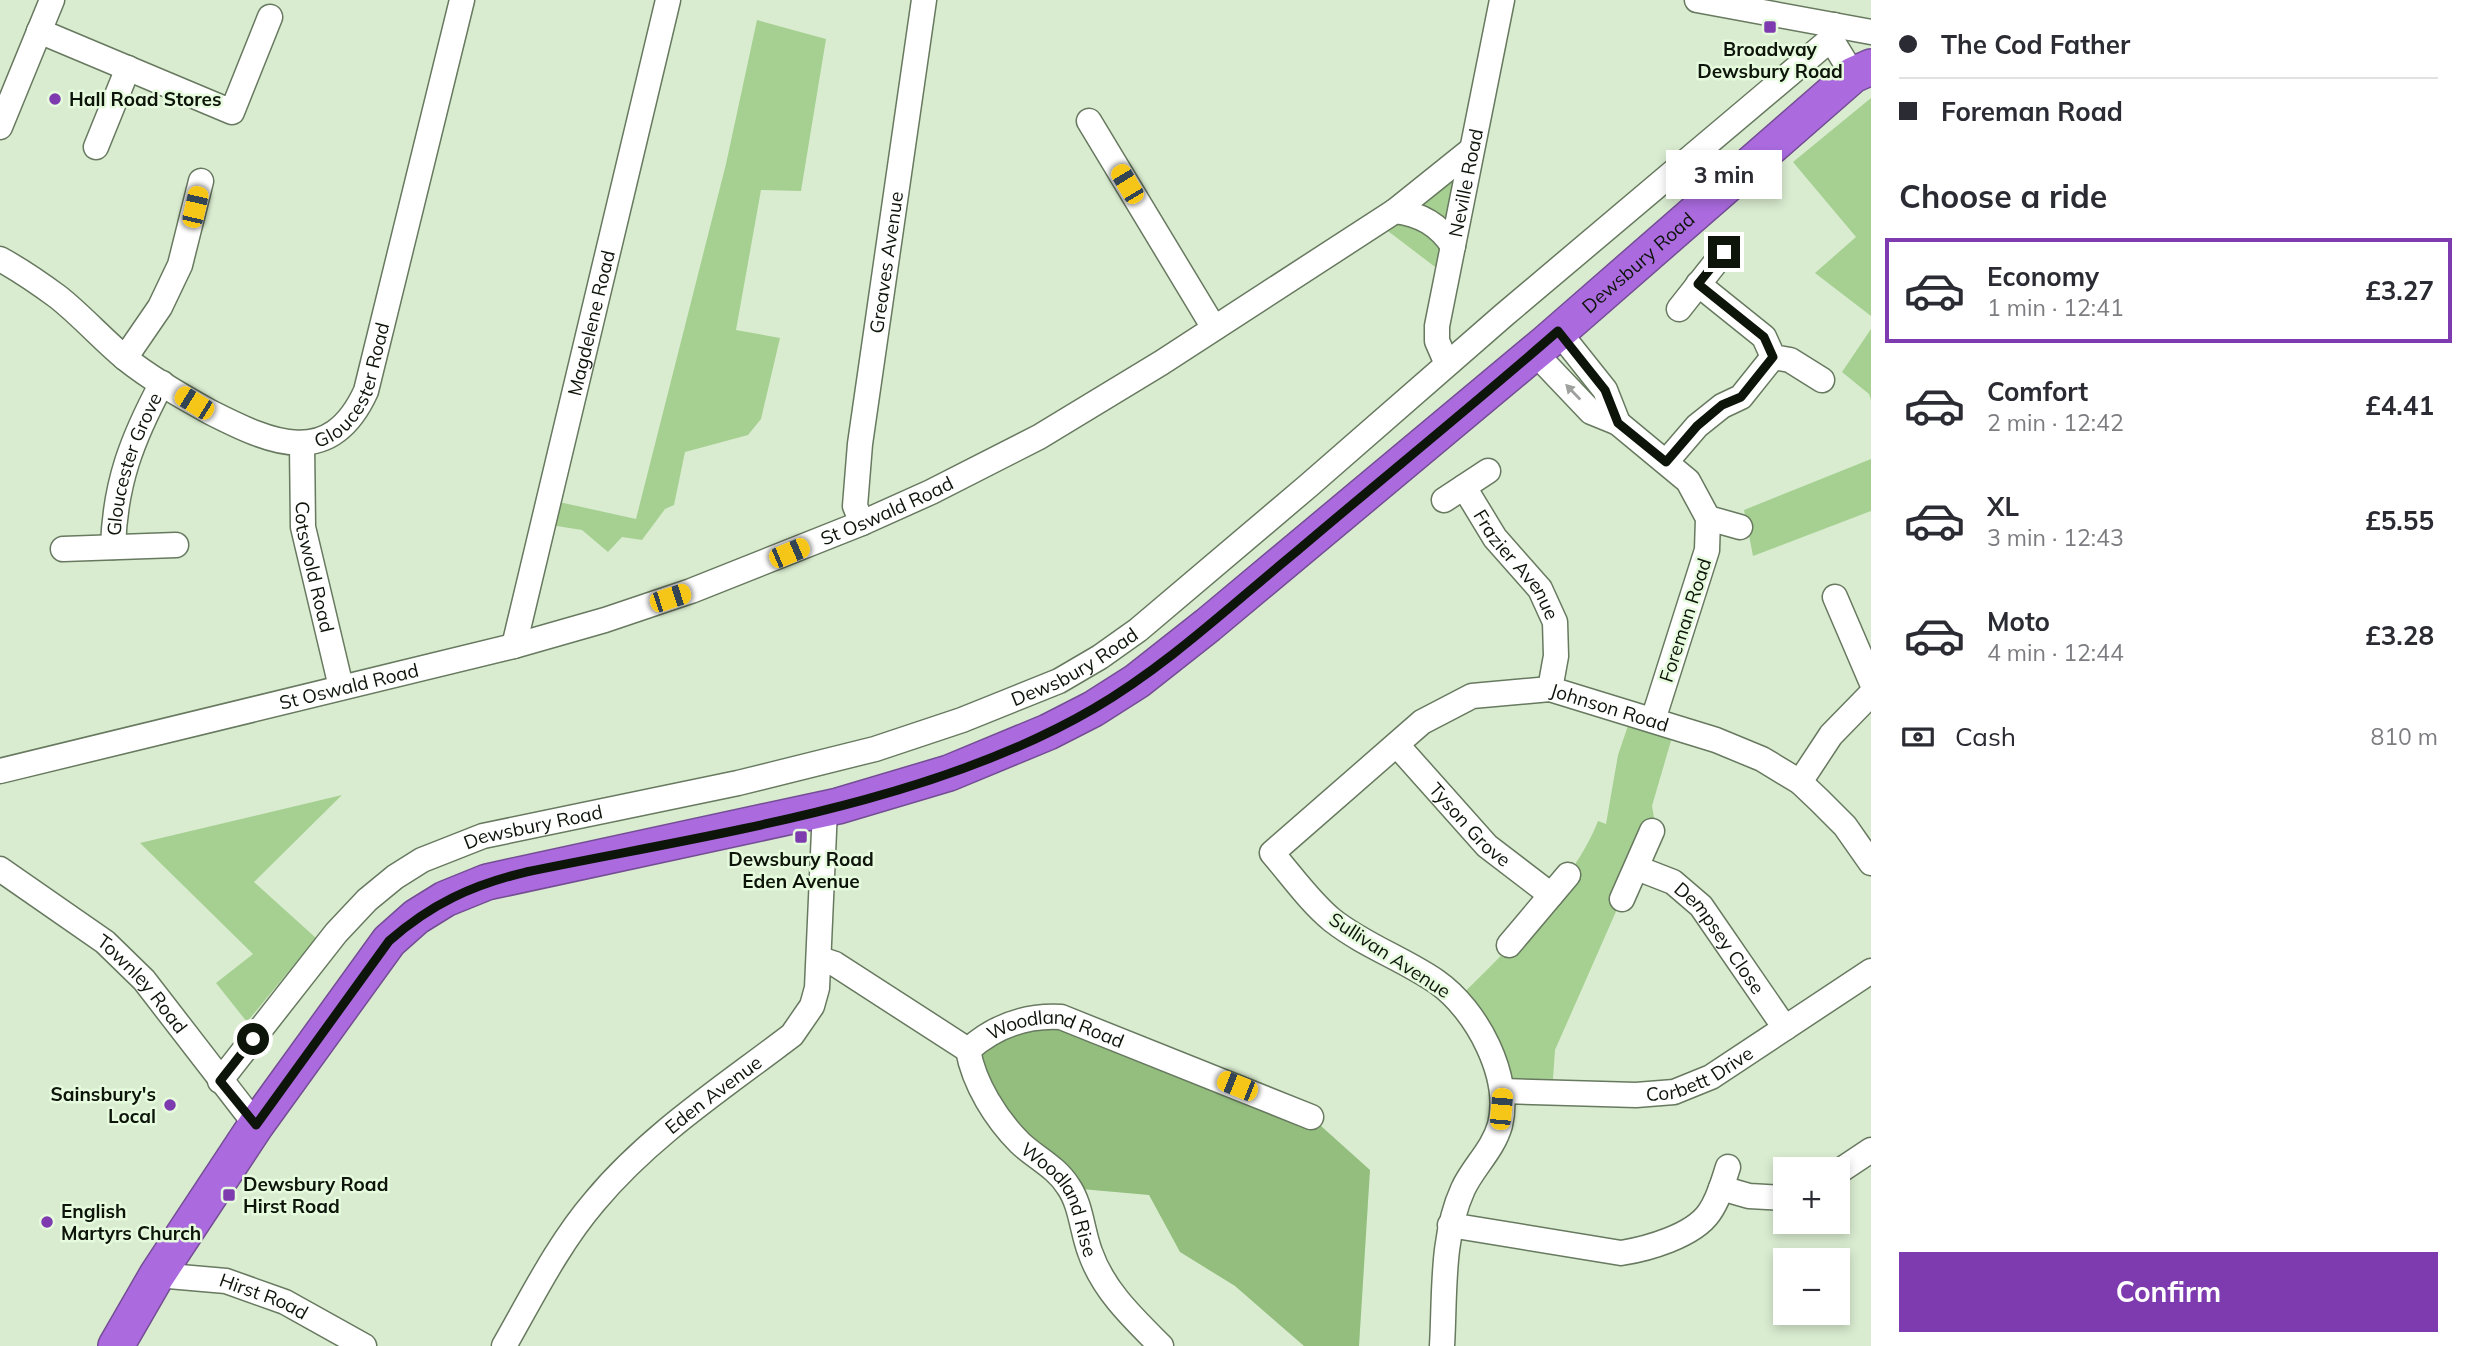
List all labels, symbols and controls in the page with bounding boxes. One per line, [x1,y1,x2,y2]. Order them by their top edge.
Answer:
marker: Broadway Dewsbury Road [1762,19,1778,35]
text: The Cod Father [1941,28,2130,61]
place label: Broadway Dewsbury Road [1697,37,1843,83]
place label: Hall Road Stores [69,87,221,111]
marker: Hall Road Stores [47,91,63,107]
text: Foreman Road [1941,95,2123,128]
street label: Neville Road [1443,127,1488,239]
callout: 3 min [1666,150,1782,200]
text: 3 min [1694,160,1754,189]
car [1108,161,1147,207]
text: Choose a ride [1899,176,2107,216]
car [181,184,210,230]
street label: Greaves Avenue [864,190,908,335]
street label: Dewsbury Road [1577,207,1699,318]
route end [1708,236,1740,268]
street label: Magdelene Road [562,248,620,398]
icon: car [1903,259,1966,322]
text: Economy [1987,260,2099,293]
text: £3.27 [2365,274,2434,307]
text: 1 min · 12:41 [1987,293,2124,322]
street label: Gloucester Road [311,320,394,453]
icon: car [1903,374,1966,437]
text: Comfort [1987,375,2088,408]
car [171,383,218,423]
one-way arrow [1565,384,1581,401]
street label: Gloucester Grove [101,388,167,537]
text: £4.41 [2365,389,2434,422]
text: 2 min · 12:42 [1987,408,2124,437]
street label: St Oswald Road [817,471,957,550]
icon: car [1903,489,1966,552]
text: XL [1987,490,2019,523]
street label: Cotswold Road [291,501,340,635]
text: £5.55 [2365,504,2434,537]
street label: Frazier Avenue [1468,505,1564,623]
text: 3 min · 12:43 [1987,523,2124,552]
car [766,535,813,571]
street label: Foreman Road [1654,555,1716,685]
car [647,582,694,614]
icon: car [1903,604,1966,667]
text: Moto [1987,605,2050,638]
text: £3.28 [2365,619,2434,652]
street label: Dewsbury Road [1007,622,1142,711]
text: 4 min · 12:44 [1987,638,2124,667]
street label: St Oswald Road [277,658,421,715]
street label: Johnson Road [1548,678,1672,737]
icon: cash [1899,718,1937,756]
text: Cash [1955,720,2016,753]
text: 810 m [2370,722,2438,751]
street label: Tyson Grove [1424,777,1516,872]
street label: Dewsbury Road [460,799,605,854]
marker: Dewsbury Road Eden Avenue [793,829,809,845]
place label: Dewsbury Road Eden Avenue [728,847,874,893]
street label: Dempsey Close [1669,877,1770,999]
street label: Sullivan Avenue [1325,907,1455,1003]
street label: Townley Road [93,929,193,1038]
street label: Woodland Road [982,1005,1128,1053]
route start [237,1023,269,1055]
street label: Corbett Drive [1645,1041,1757,1106]
street label: Eden Avenue [660,1050,766,1139]
car [1214,1068,1261,1104]
place label: Sainsbury's Local [50,1082,156,1128]
car [1489,1087,1514,1131]
marker: Sainsbury's Local [162,1097,178,1113]
street label: Woodland Rise [1016,1137,1103,1260]
map controls [1773,1157,1850,1325]
button: + [1773,1157,1850,1234]
place label: Dewsbury Road Hirst Road [243,1172,388,1218]
marker: Dewsbury Road Hirst Road [221,1187,237,1203]
place label: English Martyrs Church [61,1199,201,1245]
marker: English Martyrs Church [39,1214,55,1230]
button: − [1773,1248,1850,1325]
button: Confirm [1899,1252,2438,1332]
street label: Hirst Road [216,1268,313,1325]

